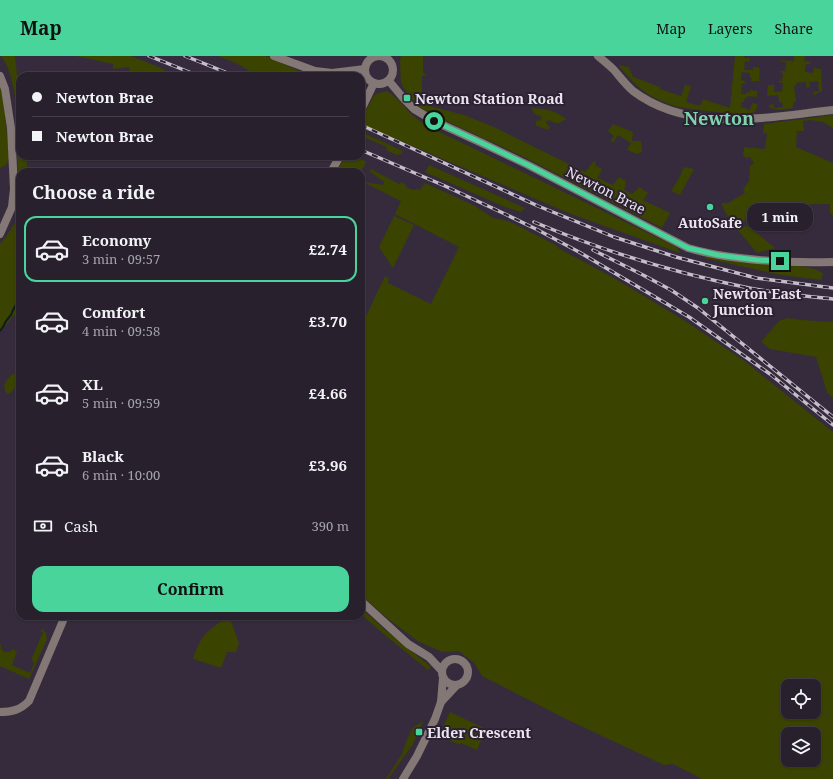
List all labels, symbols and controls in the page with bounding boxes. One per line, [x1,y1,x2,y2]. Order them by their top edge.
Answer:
text: Map [20,15,62,41]
text: Map [656,19,686,38]
text: Layers [708,19,753,38]
text: Share [775,19,813,38]
text: Newton Brae [56,87,154,107]
place label: Newton Station Road [415,89,564,108]
marker: Newton Station Road [402,93,412,103]
district label: Newton [684,106,754,130]
route start [425,112,443,130]
text: Newton Brae [56,126,154,146]
street label: Newton Brae [563,162,649,218]
text: Choose a ride [32,180,155,204]
marker: AutoSafe [705,202,715,212]
callout: 1 min [747,203,813,231]
text: 1 min [762,208,798,226]
place label: AutoSafe [678,213,742,232]
text: Economy [82,230,151,250]
icon: car [34,231,70,267]
text: £2.74 [309,239,347,259]
text: 3 min · 09:57 [82,250,160,268]
route end [771,252,789,270]
place label: Newton East Junction [712,284,802,319]
marker: Newton East Junction [700,296,710,306]
text: Comfort [82,302,145,322]
icon: car [34,303,70,339]
text: £3.70 [309,311,347,331]
text: 4 min · 09:58 [82,322,160,340]
text: XL [82,374,103,394]
icon: car [34,375,70,411]
text: £4.66 [309,383,347,403]
text: 5 min · 09:59 [82,394,160,412]
text: Black [82,446,124,466]
icon: car [34,447,70,483]
text: £3.96 [309,455,347,475]
text: 6 min · 10:00 [82,466,160,484]
icon: cash [32,515,54,537]
text: Cash [64,516,98,536]
text: 390 m [312,517,349,535]
button: Confirm [32,566,349,612]
map controls [781,679,821,767]
button: locate [781,679,821,719]
place label: Elder Crescent [427,723,531,742]
marker: Elder Crescent [414,727,424,737]
button: layers [781,727,821,767]

